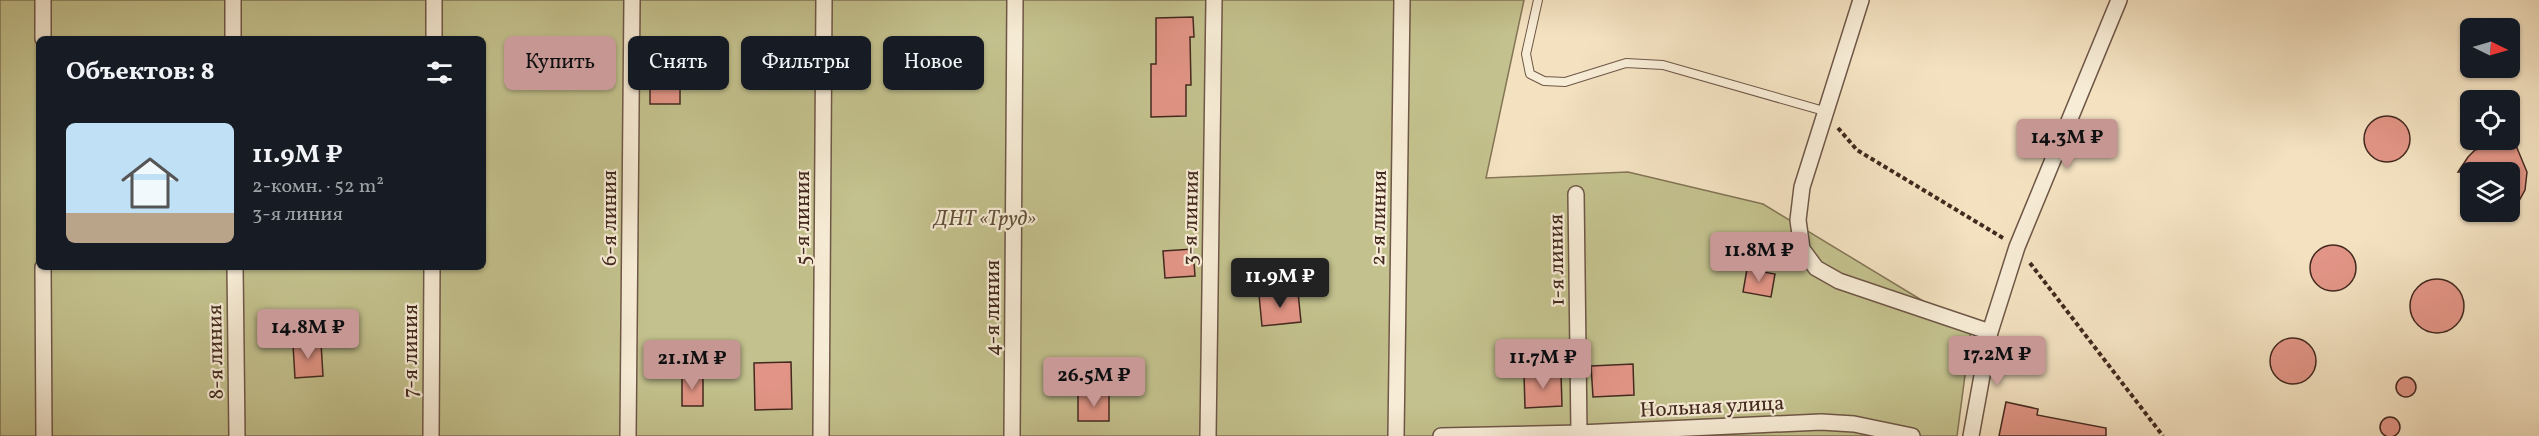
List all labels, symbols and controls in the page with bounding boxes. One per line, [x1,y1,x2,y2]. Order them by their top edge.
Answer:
north arrow [2460,18,2520,78]
map controls [2460,18,2520,222]
chip: Купить [504,36,616,90]
chip: Снять [628,36,729,90]
chip: Фильтры [741,36,871,90]
chip: Новое [883,36,984,90]
text: Объектов: 8 [66,54,215,90]
icon: filters [423,56,456,89]
button: locate [2460,90,2520,150]
pin: 14.3M ₽ [2012,119,2122,170]
text: 14.3M ₽ [2031,124,2103,152]
text: 11.9M ₽ [252,137,343,173]
icon: home [114,147,186,219]
button: layers [2460,162,2520,222]
street label: 6-я линия [596,170,625,266]
street label: 3-я линия [1176,170,1207,266]
street label: 2-я линия [1364,170,1395,266]
street label: 5-я линия [789,171,818,265]
text: 2-комн. · 52 m² [252,173,384,201]
text: 3-я линия [252,201,343,229]
park label: ДНТ «Труд» [932,205,1036,234]
street label: 1-я линия [1542,214,1573,306]
pin: 11.8M ₽ [1704,232,1814,283]
text: 11.8M ₽ [1724,237,1794,265]
pin: 11.9M ₽ [1225,258,1335,309]
street label: 4-я линия [979,260,1008,356]
text: 11.9M ₽ [1245,263,1315,291]
street label: 8-я линия [201,304,232,400]
street label: 7-я линия [397,304,426,398]
pin: 14.8M ₽ [253,309,363,360]
text: 14.8M ₽ [271,314,345,342]
pin: 17.2M ₽ [1942,336,2052,387]
pin: 11.7M ₽ [1488,339,1598,390]
pin: 21.1M ₽ [637,340,747,391]
text: 17.2M ₽ [1963,341,2031,369]
text: 11.7M ₽ [1509,344,1577,372]
text: 21.1M ₽ [657,345,727,373]
pin: 26.5M ₽ [1039,357,1149,408]
text: 26.5M ₽ [1057,362,1131,390]
street label: Нольная улица [1639,389,1785,426]

